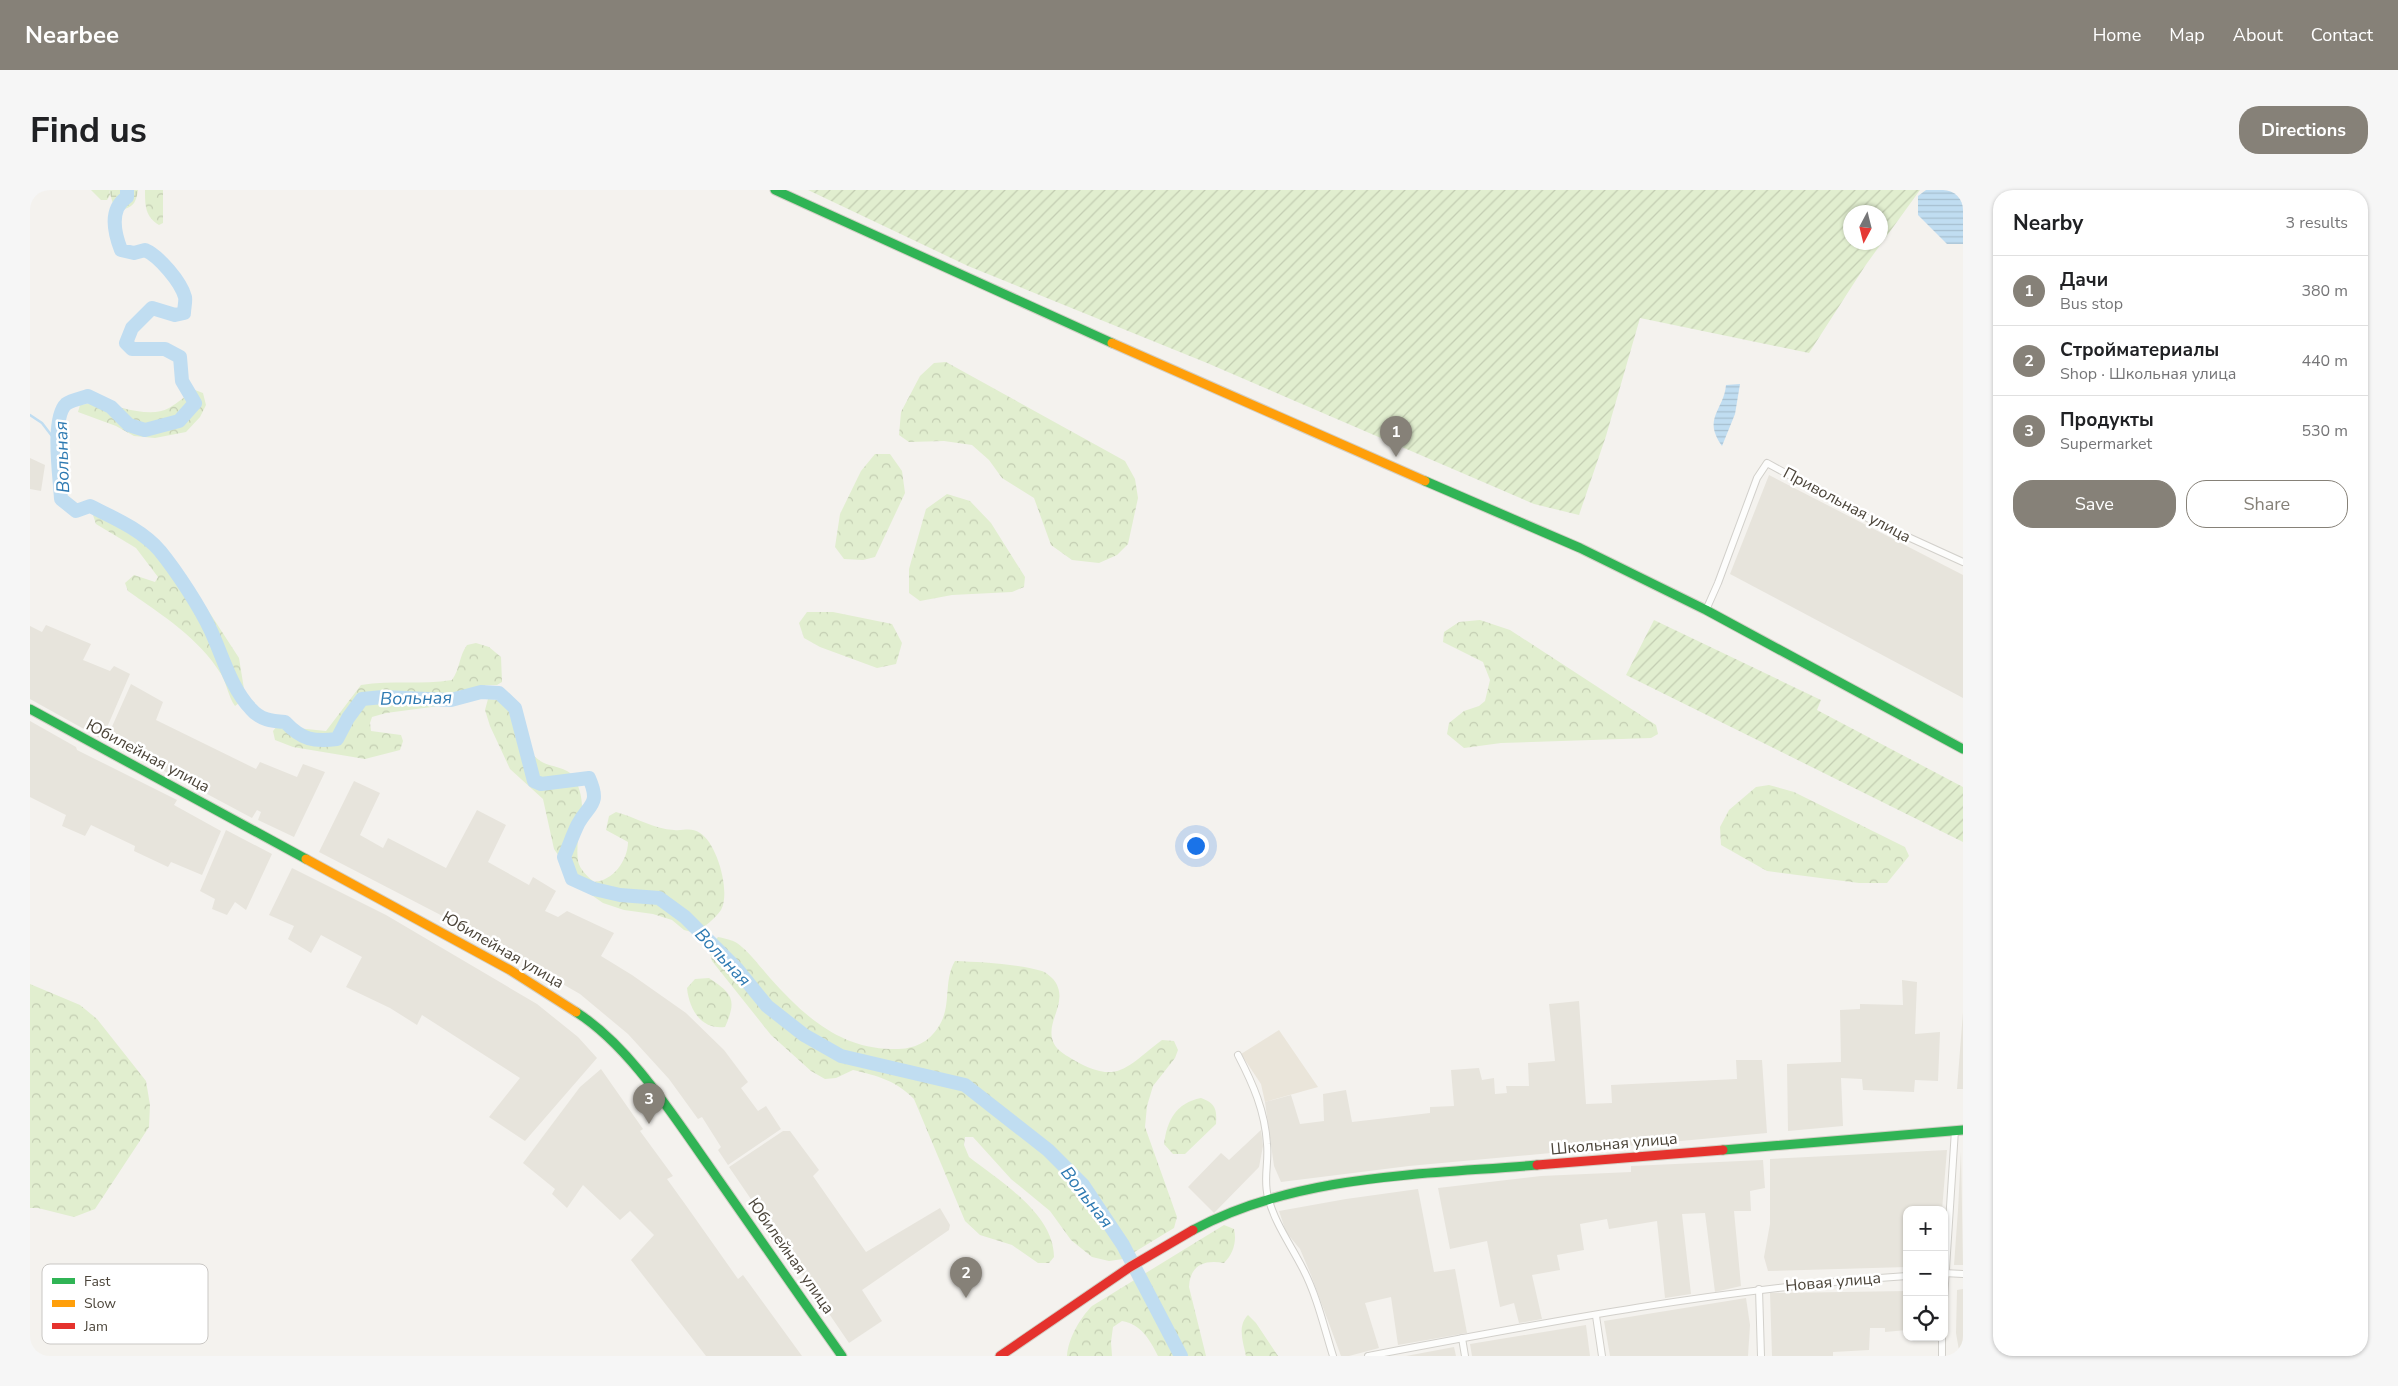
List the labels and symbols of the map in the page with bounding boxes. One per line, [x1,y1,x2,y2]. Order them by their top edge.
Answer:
north arrow [1843,205,1888,250]
pin: 1 [1380,416,1412,457]
water label: Вольная [49,421,75,493]
street label: Привольная улица [1779,462,1915,548]
water label: Вольная [380,685,452,711]
street label: Юбилейная улица [82,714,214,798]
your location [1183,833,1209,859]
street label: Юбилейная улица [438,906,568,994]
water label: Вольная [690,922,756,992]
pin: 3 [633,1083,665,1124]
street label: Школьная улица [1550,1127,1678,1161]
water label: Вольная [1055,1161,1119,1233]
street label: Юбилейная улица [743,1194,839,1318]
pin: 2 [950,1257,982,1298]
legend [42,1264,208,1344]
street label: Новая улица [1784,1267,1882,1297]
text: Fast [84,1272,110,1291]
text: Slow [84,1294,116,1313]
text: Jam [83,1317,108,1336]

